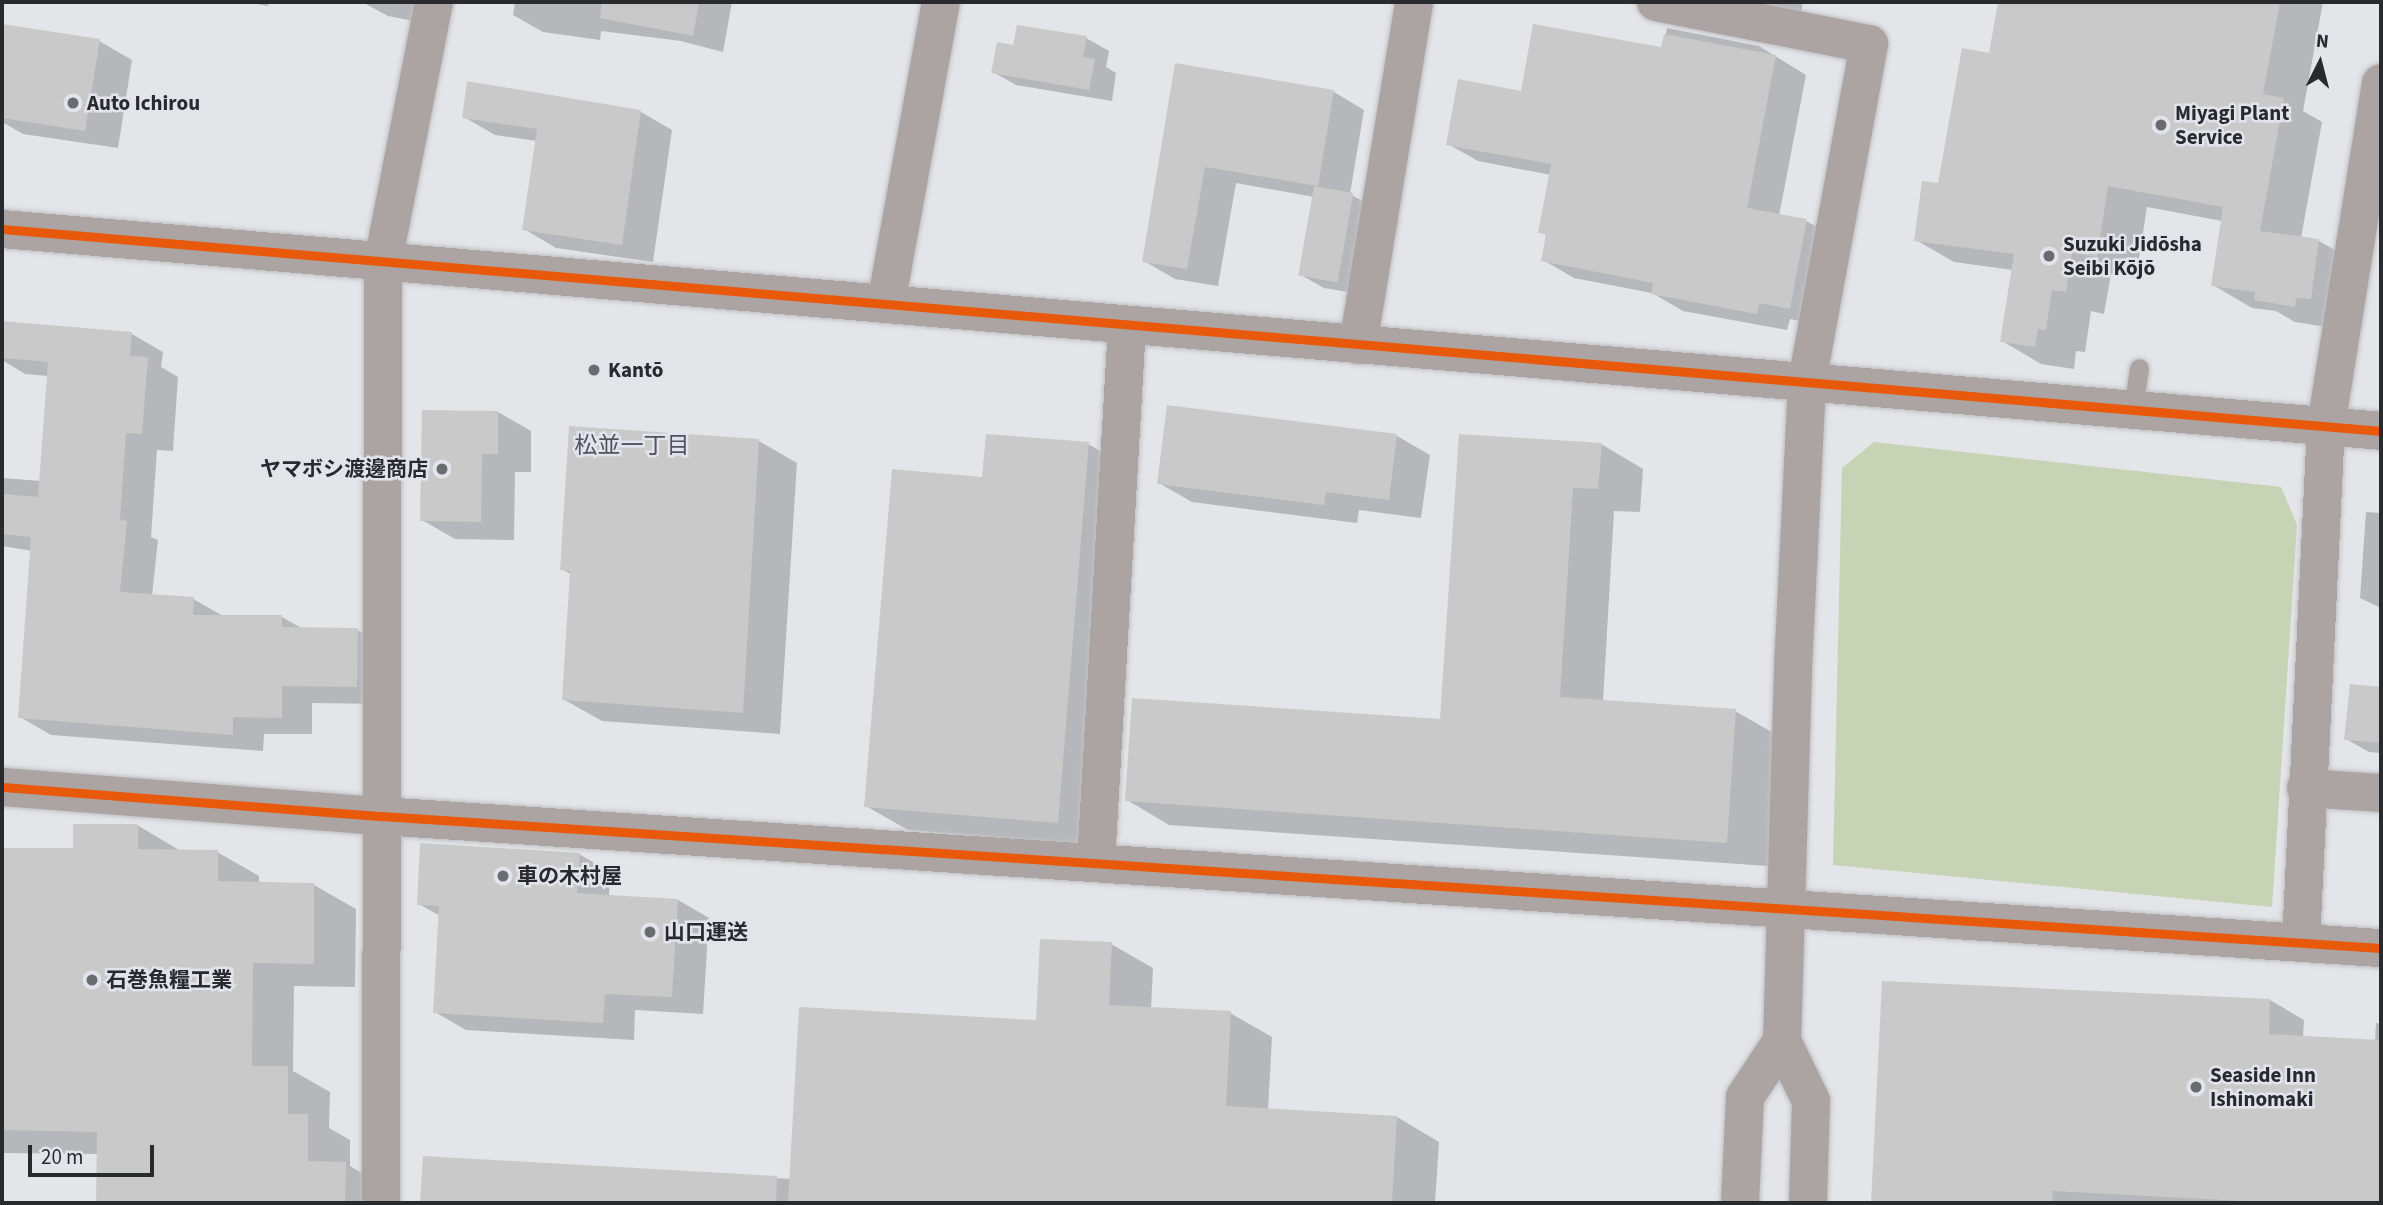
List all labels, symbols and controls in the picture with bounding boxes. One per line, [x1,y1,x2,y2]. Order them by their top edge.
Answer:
north arrow [2285,28,2355,98]
text: N [2315,28,2330,56]
place label: Auto Ichirou [87,90,200,116]
marker: Auto Ichirou [65,95,81,111]
place label: Miyagi Plant Service [2175,100,2289,150]
marker: Miyagi Plant Service [2153,117,2169,133]
place label: Suzuki Jidōsha Seibi Kōjō [2063,231,2202,281]
marker: Suzuki Jidōsha Seibi Kōjō [2041,248,2057,264]
place label: Kantō [608,357,663,383]
marker: Kantō [586,362,602,378]
district label: 松並一丁目 [575,432,689,460]
place label: ヤマボシ渡邊商店 [260,456,428,482]
marker: ヤマボシ渡邊商店 [434,461,450,477]
place label: 車の木村屋 [517,863,622,889]
marker: 車の木村屋 [495,868,511,884]
place label: 山口運送 [664,919,748,945]
marker: 山口運送 [642,924,658,940]
place label: 石巻魚糧工業 [106,967,232,993]
marker: 石巻魚糧工業 [84,972,100,988]
place label: Seaside Inn Ishinomaki [2210,1062,2316,1112]
marker: Seaside Inn Ishinomaki [2188,1079,2204,1095]
scale bar [32,1132,158,1176]
text: 20 m [41,1142,83,1172]

